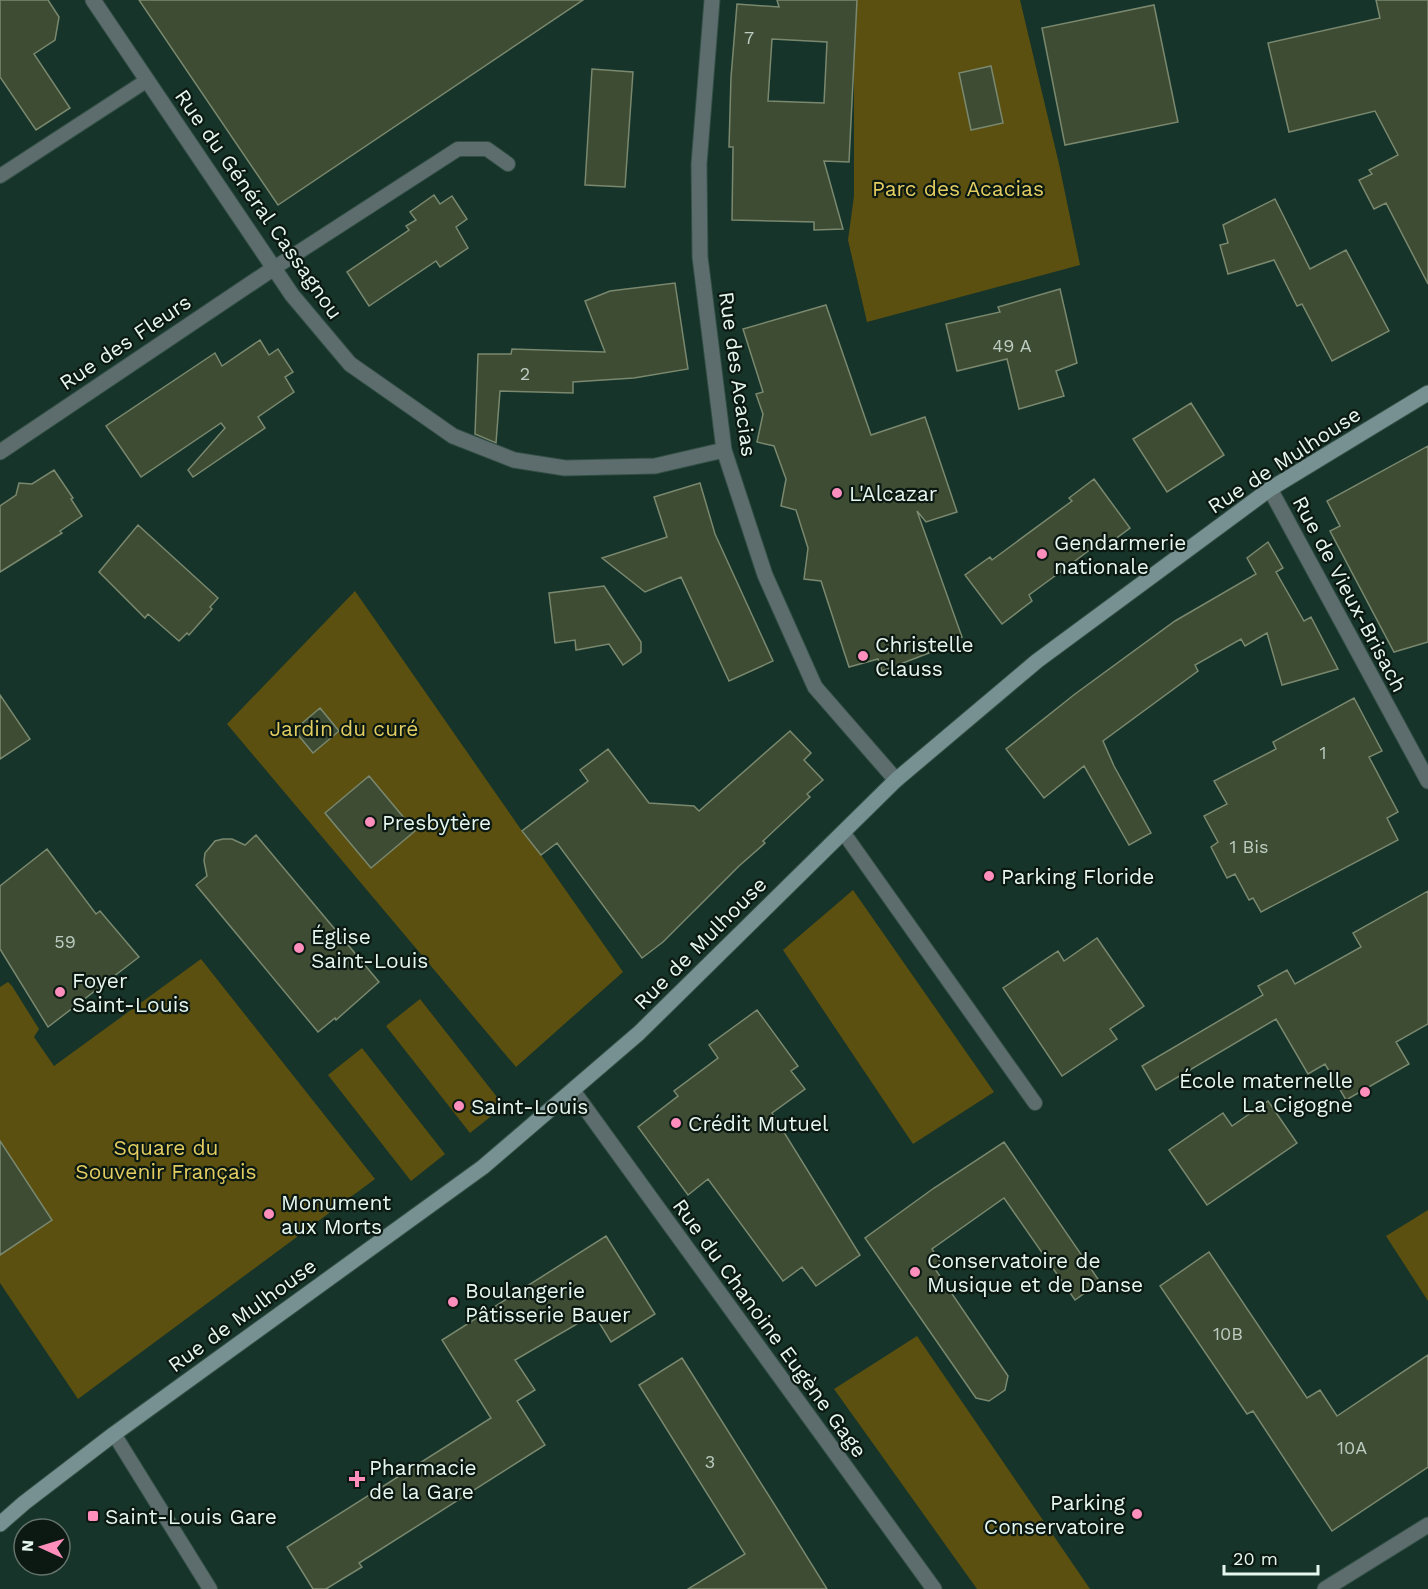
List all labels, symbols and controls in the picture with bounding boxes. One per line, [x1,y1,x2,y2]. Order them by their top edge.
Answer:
house number: 7 [744,27,754,48]
street label: Rue du Général Cassagnou [170,84,348,324]
park label: Parc des Acacias [872,176,1044,201]
street label: Rue des Fleurs [55,289,195,395]
street label: Rue des Acacias [714,290,762,458]
house number: 49 A [992,335,1032,356]
house number: 2 [520,363,530,384]
street label: Rue de Mulhouse [1203,401,1365,519]
place label: L'Alcazar [849,481,938,506]
marker: L'Alcazar [830,486,844,500]
street label: Rue de Vieux-Brisach [1288,492,1412,696]
place label: Gendarmerie nationale [1054,530,1186,579]
marker: Gendarmerie nationale [1035,547,1049,561]
place label: Christelle Clauss [875,632,974,681]
marker: Christelle Clauss [856,649,870,663]
park label: Jardin du curé [270,716,418,741]
house number: 1 [1319,742,1327,763]
place label: Presbytère [382,810,491,835]
marker: Presbytère [363,815,377,829]
house number: 1 Bis [1229,836,1269,857]
place label: Parking Floride [1001,864,1154,889]
marker: Parking Floride [982,869,996,883]
street label: Rue de Mulhouse [628,871,772,1015]
place label: Église Saint-Louis [311,924,428,973]
house number: 59 [54,931,76,952]
marker: Église Saint-Louis [292,941,306,955]
place label: Foyer Saint-Louis [72,968,189,1017]
marker: Foyer Saint-Louis [53,985,67,999]
place label: École maternelle La Cigogne [1179,1068,1353,1117]
marker: École maternelle La Cigogne [1358,1085,1372,1099]
place label: Saint-Louis [471,1094,588,1119]
marker: Saint-Louis [452,1099,466,1113]
place label: Crédit Mutuel [688,1111,829,1136]
marker: Crédit Mutuel [669,1116,683,1130]
park label: Square du Souvenir Français [75,1135,257,1184]
place label: Monument aux Morts [281,1190,391,1239]
street label: Rue du Chanoine Eugène Gage [668,1194,872,1462]
marker: Monument aux Morts [262,1207,276,1221]
place label: Conservatoire de Musique et de Danse [927,1248,1143,1297]
street label: Rue de Mulhouse [163,1253,321,1377]
marker: Conservatoire de Musique et de Danse [908,1265,922,1279]
place label: Boulangerie Pâtisserie Bauer [465,1278,631,1327]
marker: Boulangerie Pâtisserie Bauer [446,1295,460,1309]
house number: 10B [1213,1323,1243,1344]
house number: 10A [1337,1437,1367,1458]
house number: 3 [705,1451,715,1472]
place label: Pharmacie de la Gare [369,1455,477,1504]
marker: Pharmacie de la Gare [350,1472,364,1486]
place label: Parking Conservatoire [984,1490,1126,1539]
place label: Saint-Louis Gare [105,1504,277,1529]
marker: Parking Conservatoire [1130,1507,1144,1521]
marker: Saint-Louis Gare [86,1509,100,1523]
north arrow [12,1517,72,1577]
scale bar [1224,1538,1318,1576]
text: N [18,1539,37,1553]
text: 20 m [1233,1548,1278,1569]

